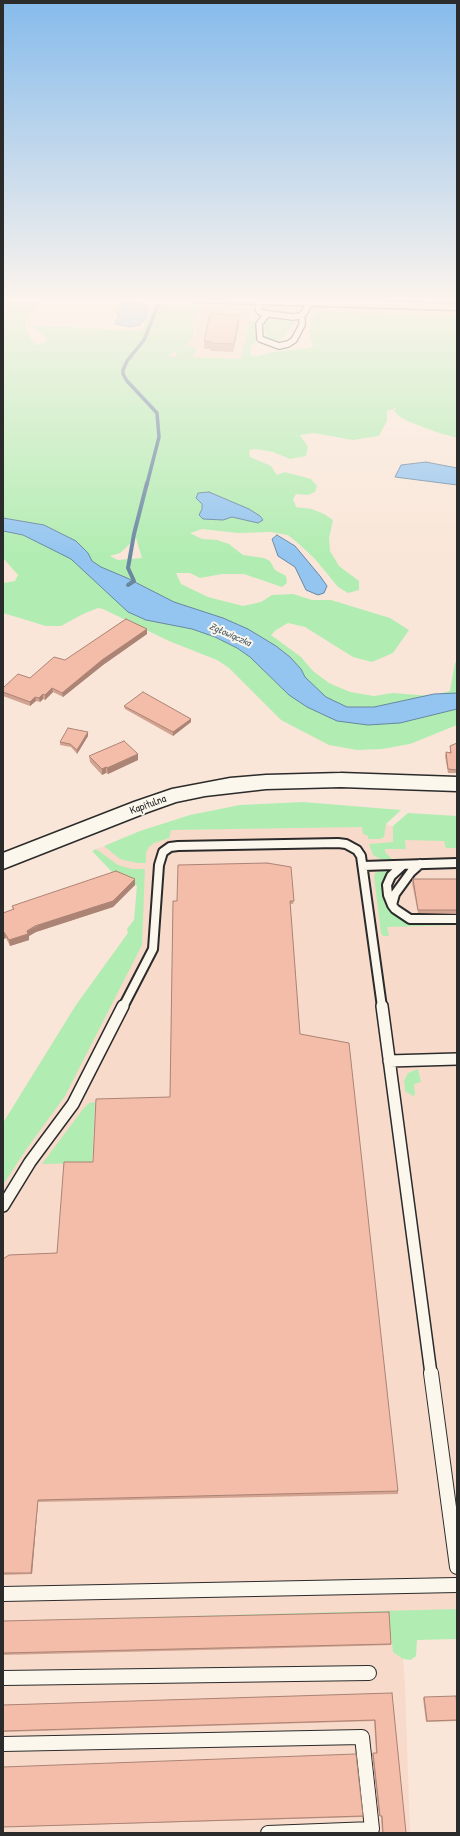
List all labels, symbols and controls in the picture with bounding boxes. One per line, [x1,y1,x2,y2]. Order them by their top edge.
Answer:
water label: Zgłowiączka [207,620,253,650]
street label: Kapitulna [128,792,168,818]

